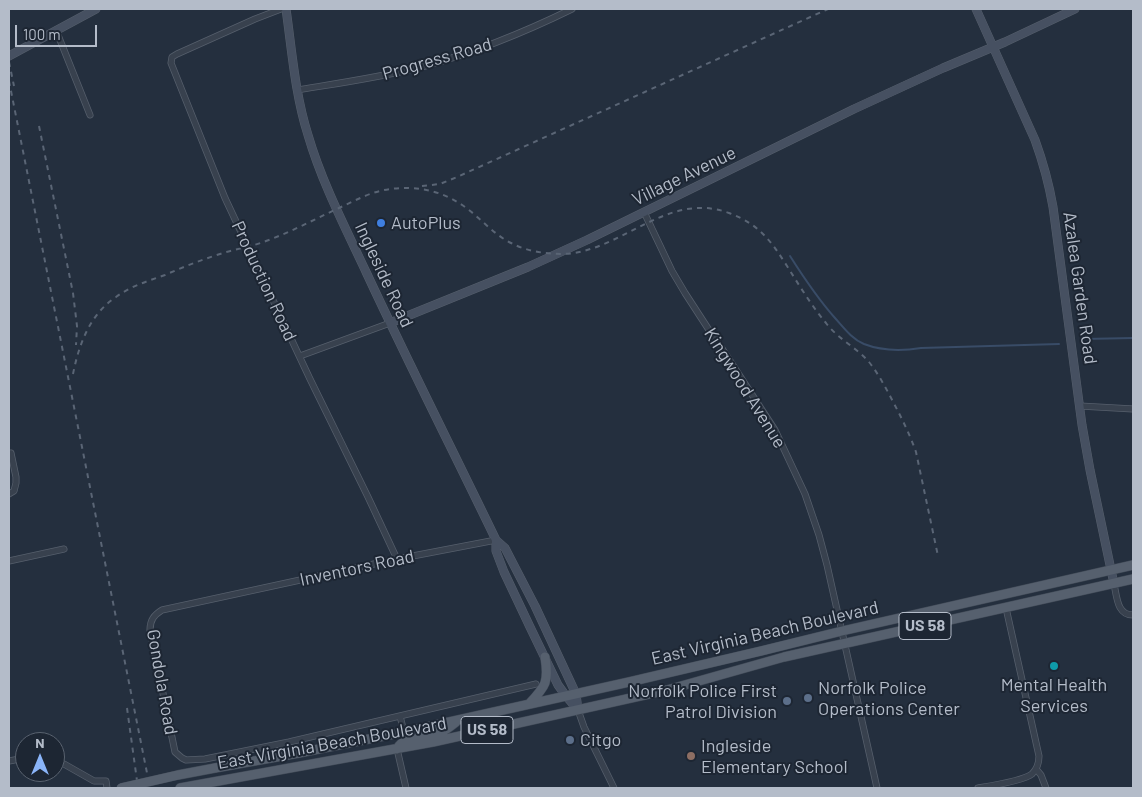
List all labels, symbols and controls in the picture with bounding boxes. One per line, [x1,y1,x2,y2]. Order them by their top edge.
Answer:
scale bar [18,15,100,47]
text: 100 m [23,25,61,43]
street label: Progress Road [380,33,494,85]
street label: Village Avenue [629,142,739,210]
street label: Azalea Garden Road [1059,210,1101,366]
place label: AutoPlus [391,212,461,234]
marker: AutoPlus [375,217,387,229]
street label: Production Road [227,218,301,344]
street label: Ingleside Road [350,219,418,331]
street label: Kingwood Avenue [699,324,791,452]
street label: Inventors Road [298,545,416,591]
street label: East Virginia Beach Boulevard [649,596,881,670]
road number: US 58 [899,612,951,640]
street label: Gondola Road [142,628,182,736]
marker: Mental Health Services [1048,660,1060,672]
place label: Mental Health Services [1001,674,1107,716]
place label: Norfolk Police Operations Center [818,677,960,720]
place label: Norfolk Police First Patrol Division [628,680,777,722]
marker: Norfolk Police Operations Center [802,692,814,704]
marker: Norfolk Police First Patrol Division [781,695,793,707]
street label: East Virginia Beach Boulevard [216,712,448,774]
road number: US 58 [461,716,513,744]
place label: Citgo [580,729,621,751]
north arrow [15,732,65,782]
text: N [35,734,45,751]
marker: Citgo [564,734,576,746]
place label: Ingleside Elementary School [701,735,848,778]
marker: Ingleside Elementary School [685,750,697,762]

